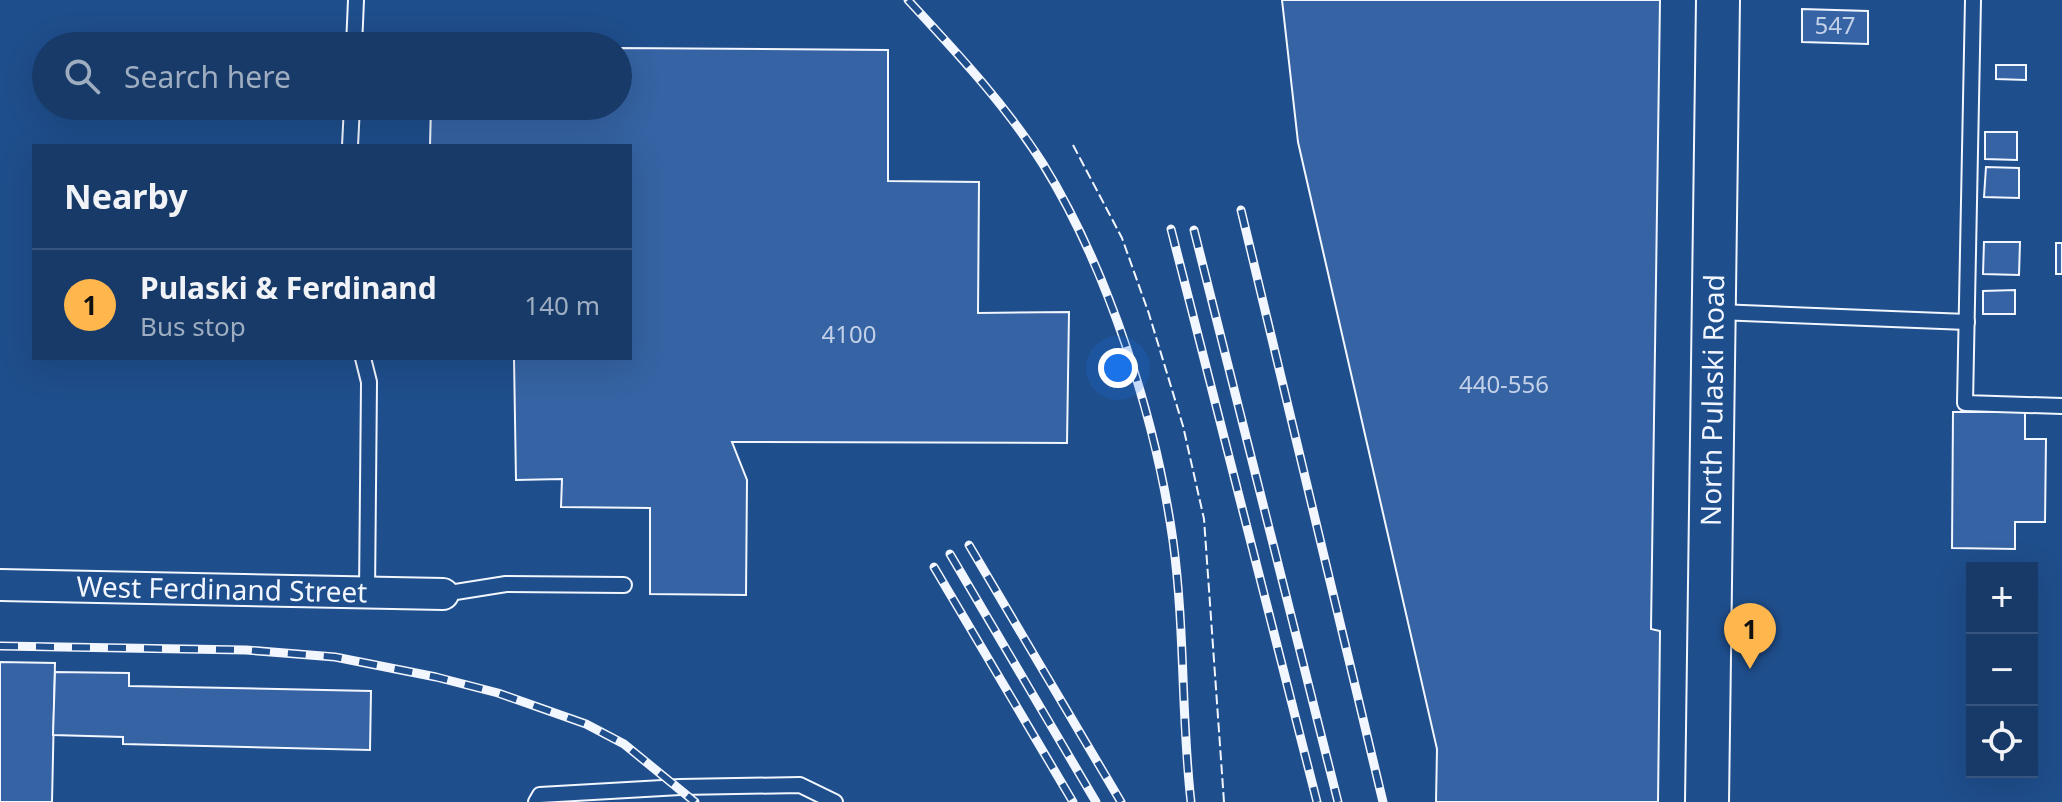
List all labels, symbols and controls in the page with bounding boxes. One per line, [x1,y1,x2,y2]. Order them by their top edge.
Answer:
house number: 547 [1814,8,1856,41]
search box [32,32,632,120]
icon: search [60,54,104,98]
text: Search here [124,56,291,97]
text: Nearby [64,173,188,219]
text: Pulaski & Ferdinand [140,267,437,308]
street label: North Pulaski Road [1691,274,1732,526]
text: 1 [83,287,97,323]
text: 140 m [524,287,600,323]
text: Bus stop [140,308,246,344]
house number: 4100 [822,317,876,350]
your location [1098,348,1138,388]
house number: 440-556 [1459,367,1549,400]
map controls [1966,562,2038,778]
button: + [1966,562,2038,634]
street label: West Ferdinand Street [76,567,368,610]
pin: 1 [1724,603,1776,669]
button: − [1966,634,2038,706]
button: locate [1966,706,2038,778]

